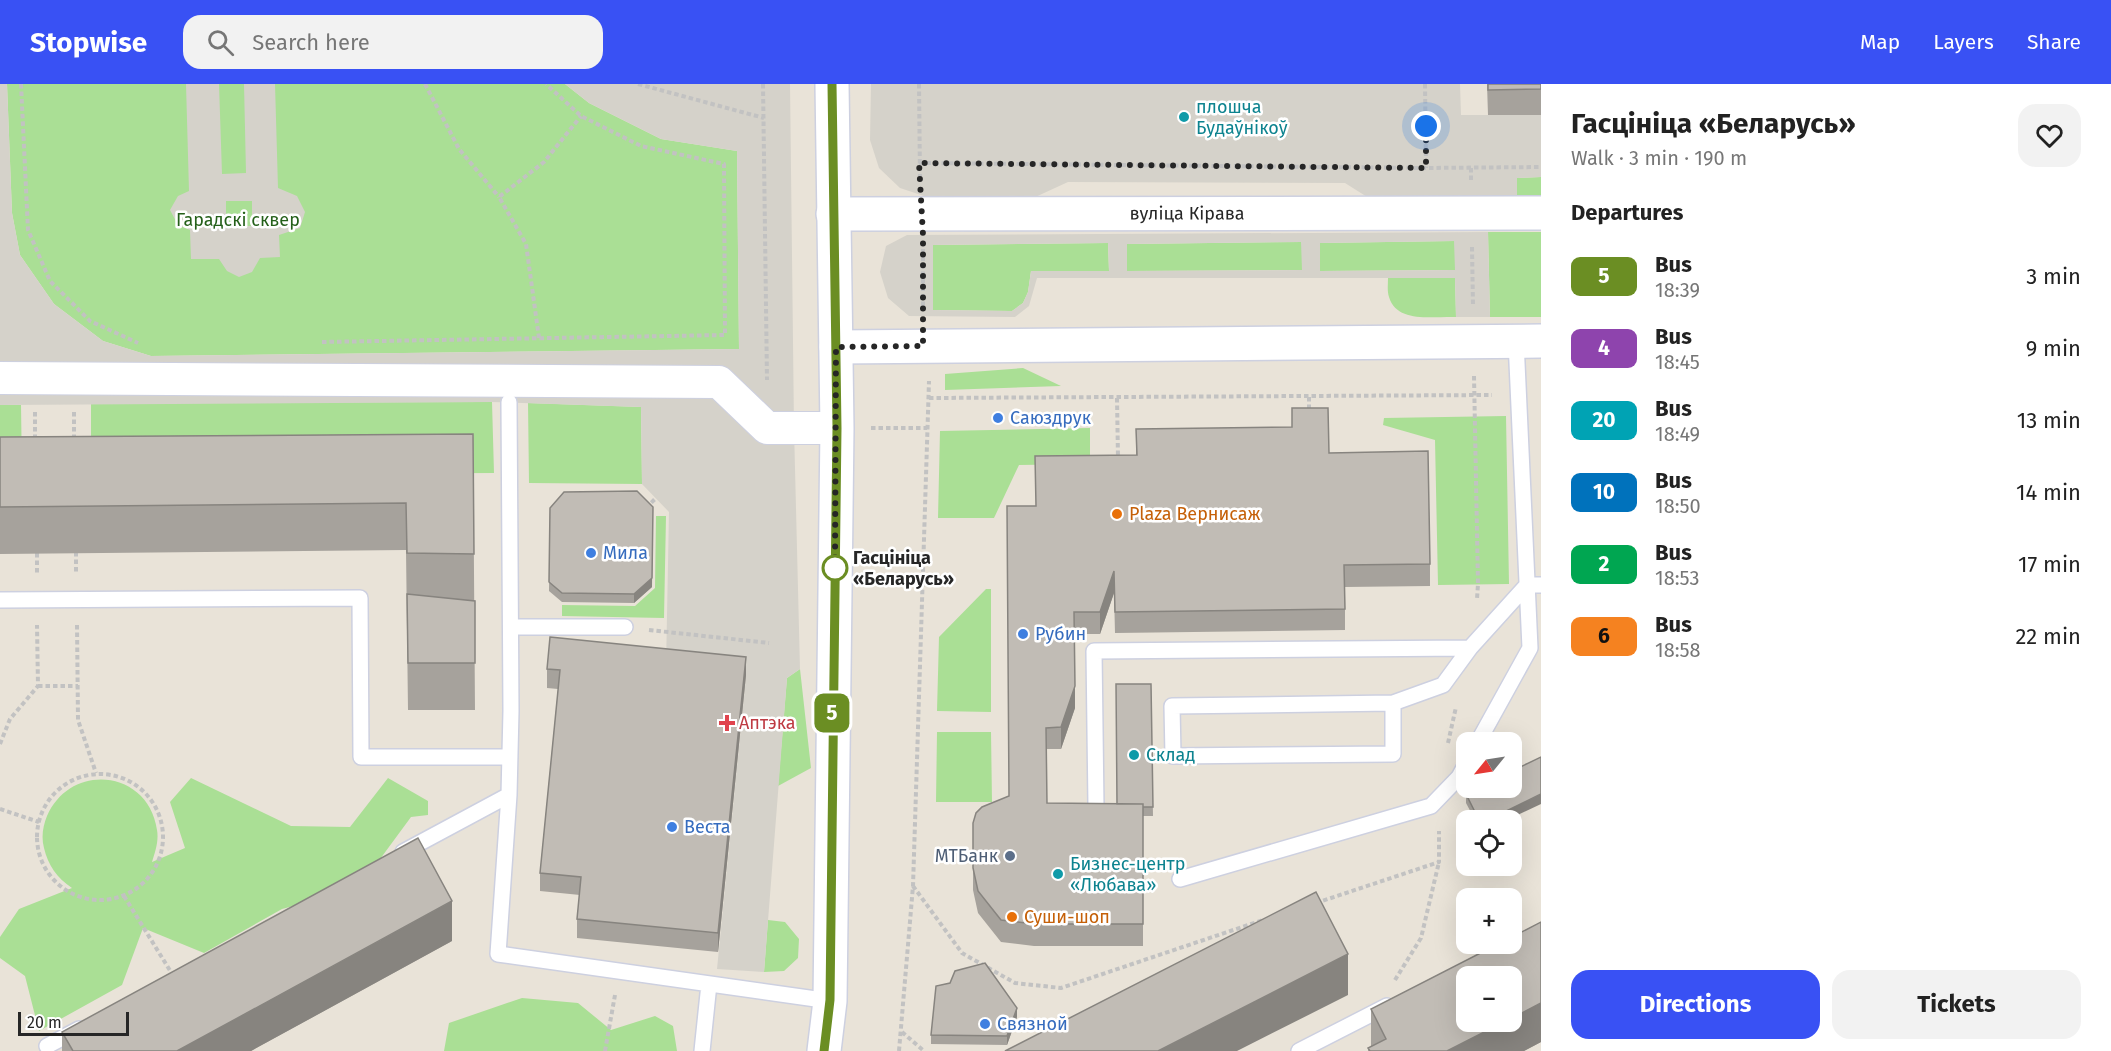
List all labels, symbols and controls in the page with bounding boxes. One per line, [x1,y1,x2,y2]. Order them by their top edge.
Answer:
search box [183,15,603,69]
text: Stopwise [30,26,147,59]
icon: search [204,26,237,59]
text: Search here [252,29,370,56]
text: Map [1860,29,1900,55]
text: Layers [1933,29,1994,55]
text: Share [2027,29,2081,55]
place label: плошча Будаўнікоў [1196,96,1288,139]
button: heart [2018,104,2081,167]
text: Гасцініца «Беларусь» [1571,107,1856,140]
marker: плошча Будаўнікоў [1177,110,1191,124]
your location [1411,111,1441,141]
text: Walk · 3 min · 190 m [1571,146,1747,170]
text: Departures [1571,199,1683,226]
street label: вуліца Кірава [1130,202,1244,225]
park label: Гарадскі сквер [176,209,300,231]
text: Bus [1655,251,1692,278]
text: 5 [1598,263,1610,289]
text: 3 min [2026,263,2081,290]
text: 18:39 [1655,278,1700,302]
text: Bus [1655,323,1692,350]
text: 4 [1598,335,1610,361]
text: 9 min [2026,335,2081,362]
text: 18:45 [1655,350,1700,374]
text: Bus [1655,395,1692,422]
place label: Саюздрук [1010,407,1092,429]
text: 20 [1592,407,1616,433]
text: 13 min [2017,407,2081,434]
marker: Саюздрук [991,411,1005,425]
text: 18:49 [1655,422,1700,446]
text: Bus [1655,467,1692,494]
text: 10 [1593,479,1615,505]
text: 14 min [2016,479,2081,506]
text: 18:50 [1655,494,1701,518]
place label: Plaza Вернисаж [1129,503,1261,525]
marker: Plaza Вернисаж [1110,507,1124,521]
text: Bus [1655,539,1692,566]
place label: Мила [603,542,648,564]
marker: Мила [584,546,598,560]
place label: Гасцініца «Беларусь» [853,547,954,590]
text: 2 [1599,551,1609,577]
text: 17 min [2018,551,2081,578]
marker: Гасцініца «Беларусь» [822,555,848,581]
text: 18:53 [1655,566,1699,590]
text: Bus [1655,611,1692,638]
place label: Рубин [1035,623,1086,645]
text: 6 [1598,623,1610,649]
text: 22 min [2015,623,2081,650]
marker: Рубин [1016,627,1030,641]
text: 18:58 [1655,638,1701,662]
line badge: 5 [812,694,852,732]
text: 5 [826,700,838,726]
place label: Аптэка [739,712,796,734]
marker: Аптэка [720,716,734,730]
north arrow [1456,732,1522,798]
map controls [1456,732,1522,1032]
place label: Склад [1146,744,1195,766]
marker: Склад [1127,748,1141,762]
button: locate [1456,810,1522,876]
place label: Веста [684,816,731,838]
marker: Веста [665,820,679,834]
place label: МТБанк [935,845,999,867]
marker: МТБанк [1003,849,1017,863]
place label: Бизнес-центр «Любава» [1070,853,1185,896]
marker: Бизнес-центр «Любава» [1051,867,1065,881]
button: + [1456,888,1522,954]
place label: Суши-шоп [1024,906,1110,928]
marker: Суши-шоп [1005,910,1019,924]
button: − [1456,966,1522,1032]
button: Directions [1571,970,1820,1039]
button: Tickets [1832,970,2081,1039]
scale bar [18,1009,129,1036]
text: 20 m [27,1013,62,1032]
place label: Связной [997,1013,1068,1035]
marker: Связной [978,1017,992,1031]

